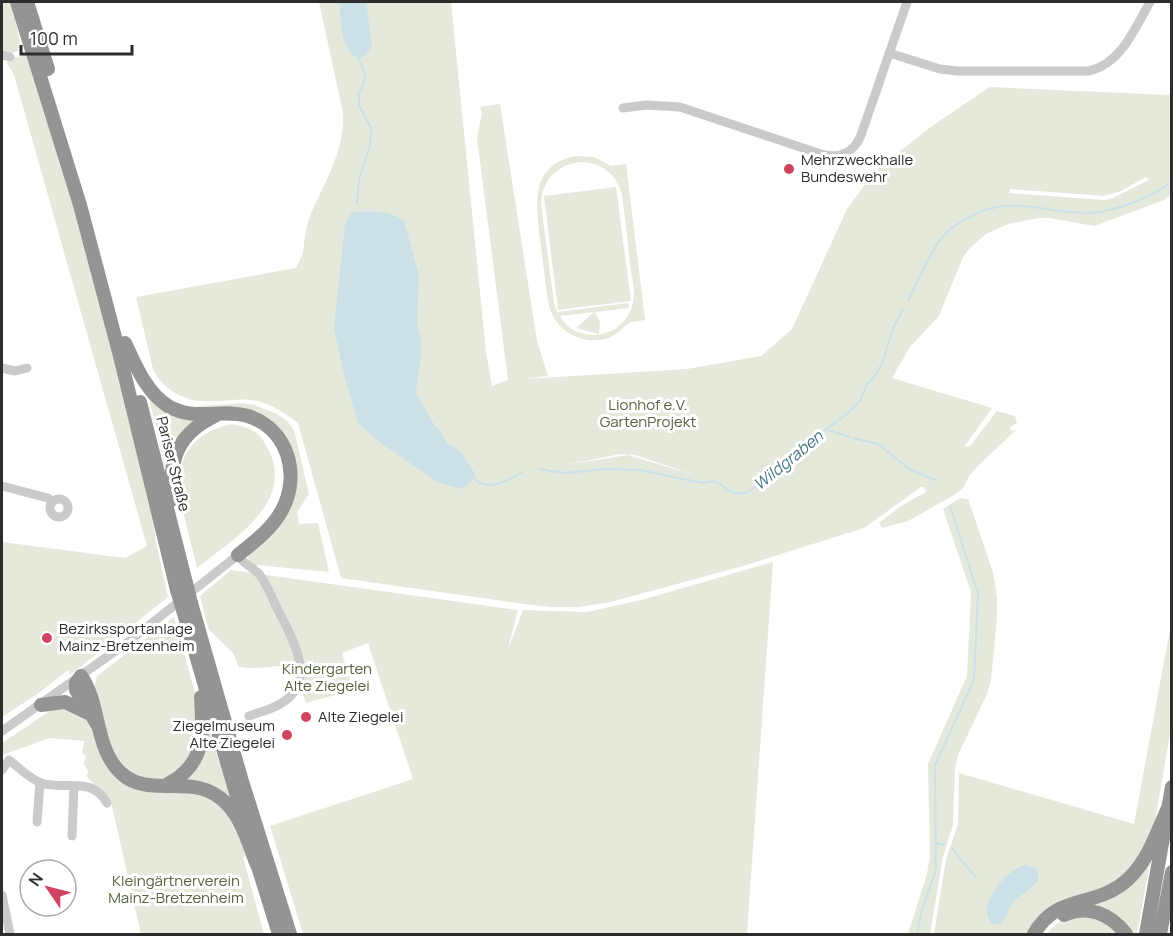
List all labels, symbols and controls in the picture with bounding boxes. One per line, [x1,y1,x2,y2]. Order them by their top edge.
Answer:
scale bar [21,18,132,56]
text: 100 m [30,26,78,50]
place label: Mehrzweckhalle Bundeswehr [801,149,914,187]
marker: Mehrzweckhalle Bundeswehr [782,162,796,176]
park label: Lionhof e.V. GartenProjekt [600,394,696,432]
street label: Pariser Straße [152,414,196,514]
water label: Wildgraben [749,425,828,495]
place label: Bezirkssportanlage Mainz-Bretzenheim [59,618,195,656]
marker: Bezirkssportanlage Mainz-Bretzenheim [40,631,54,645]
park label: Kindergarten Alte Ziegelei [282,658,372,696]
place label: Alte Ziegelei [318,706,403,727]
marker: Alte Ziegelei [299,710,313,724]
place label: Ziegelmuseum Alte Ziegelei [172,715,275,753]
marker: Ziegelmuseum Alte Ziegelei [280,728,294,742]
north arrow [18,858,78,918]
text: N [23,868,48,890]
park label: Kleingärtnerverein Mainz-Bretzenheim [108,870,244,908]

